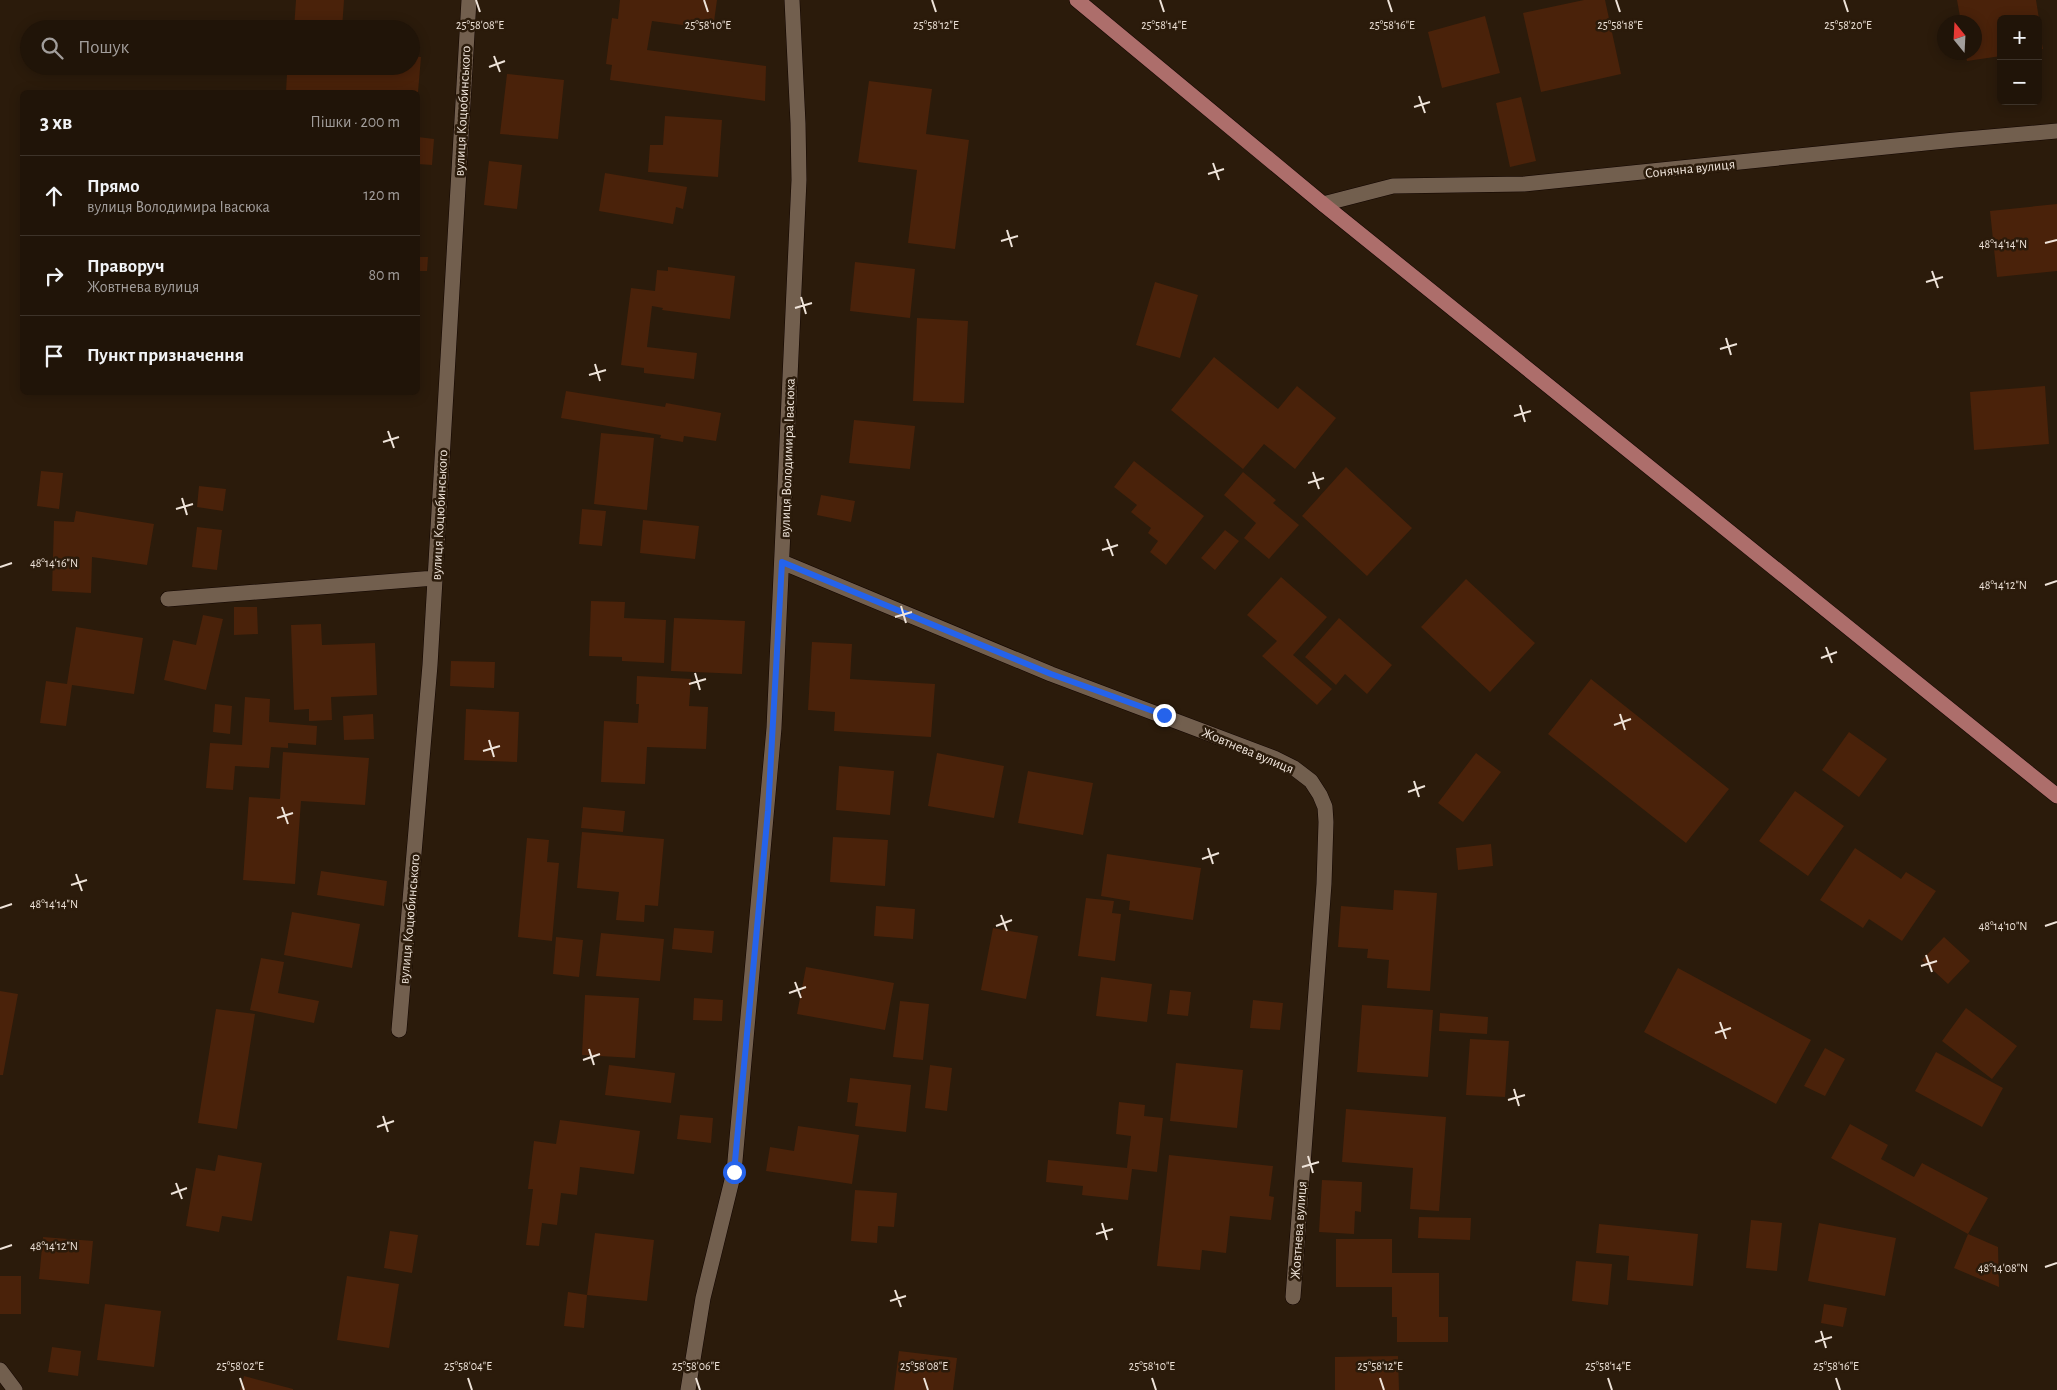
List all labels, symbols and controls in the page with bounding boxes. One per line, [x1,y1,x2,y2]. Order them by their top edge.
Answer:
north arrow [1937,15,1982,60]
map controls [1997,15,2042,105]
button: + [1997,15,2042,60]
text: 25°58'08"E [456,19,504,31]
text: 25°58'10"E [685,19,731,31]
text: 25°58'12"E [913,19,959,31]
text: 25°58'14"E [1141,19,1187,31]
text: 25°58'16"E [1369,19,1415,31]
text: 25°58'18"E [1597,19,1643,31]
text: 25°58'20"E [1824,19,1872,31]
search box [20,20,420,75]
icon: search [38,34,66,62]
text: Пошук [78,38,129,57]
street label: вулиця Коцюбинського [453,45,473,177]
button: − [1997,60,2042,105]
text: 3 хв [40,112,72,133]
text: Пішки · 200 m [310,114,400,130]
street label: Сонячна вулиця [1644,157,1736,181]
text: Прямо [87,177,140,196]
icon: ahead [40,182,68,210]
text: 120 m [363,187,400,203]
text: вулиця Володимира Івасюка [87,199,270,215]
text: 48°14'14"N [1979,238,2027,250]
text: Праворуч [87,257,165,276]
icon: right [40,262,68,290]
text: 80 m [369,267,400,283]
text: Жовтнева вулиця [87,279,199,295]
icon: arrive [40,342,68,370]
text: Пункт призначення [87,346,244,365]
street label: вулиця Володимира Івасюка [778,377,798,538]
street label: вулиця Коцюбинського [430,449,450,581]
text: 48°14'16"N [30,557,78,569]
text: 48°14'12"N [1979,579,2027,591]
route end [1153,704,1176,727]
street label: Жовтнева вулиця [1200,725,1296,777]
street label: вулиця Коцюбинського [397,853,423,985]
text: 48°14'14"N [30,898,78,910]
text: 48°14'10"N [1979,920,2027,932]
route start [723,1161,746,1184]
street label: Жовтнева вулиця [1289,1181,1309,1280]
text: 48°14'12"N [30,1240,78,1252]
text: 48°14'08"N [1978,1262,2028,1274]
text: 25°58'02"E [216,1360,264,1372]
text: 25°58'04"E [444,1360,492,1372]
text: 25°58'06"E [672,1360,720,1372]
text: 25°58'08"E [900,1360,948,1372]
text: 25°58'10"E [1129,1360,1175,1372]
text: 25°58'12"E [1357,1360,1403,1372]
text: 25°58'14"E [1585,1360,1631,1372]
text: 25°58'16"E [1813,1360,1859,1372]

